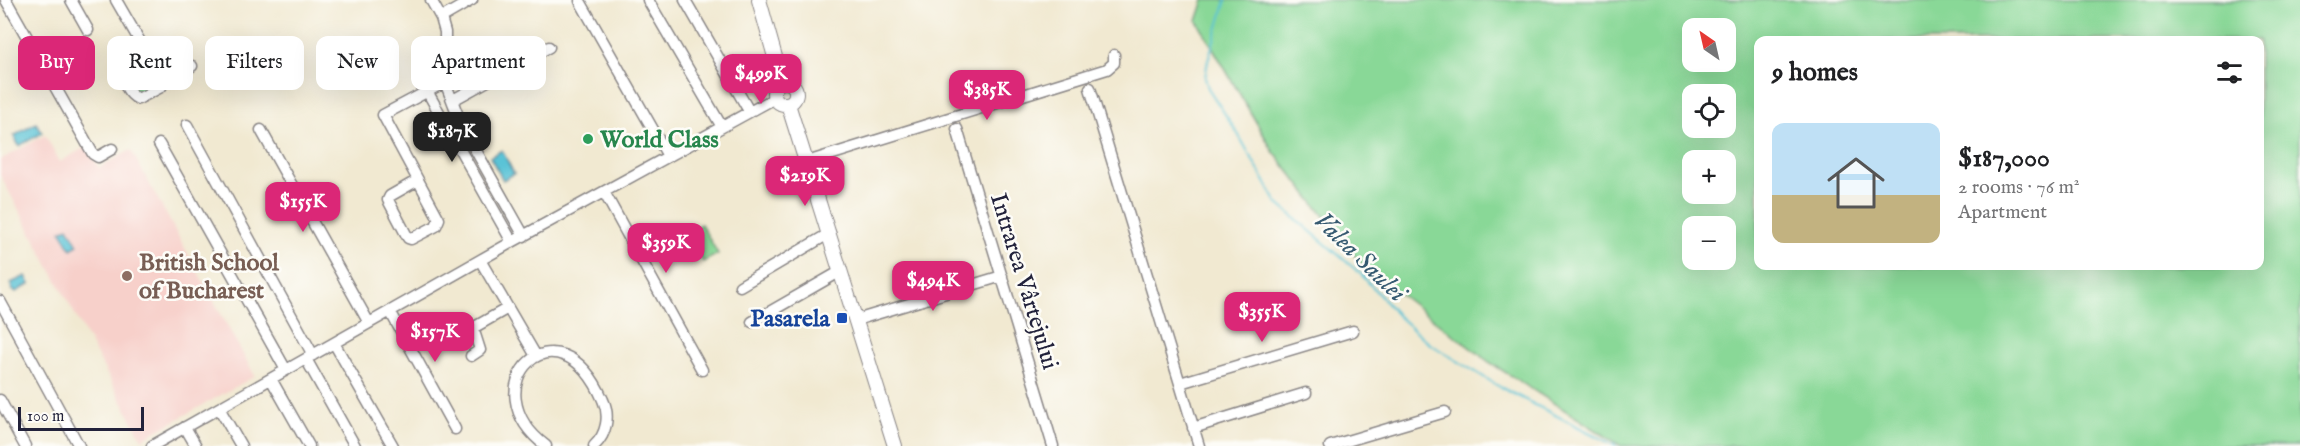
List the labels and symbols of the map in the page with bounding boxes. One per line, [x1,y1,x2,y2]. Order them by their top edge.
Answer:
north arrow [1682,18,1736,72]
pin: $499K [719,54,803,105]
pin: $385K [945,70,1029,121]
pin: $187K [410,112,494,163]
place label: World Class [599,125,719,156]
marker: World Class [581,132,595,146]
pin: $219K [763,156,847,207]
pin: $155K [261,182,345,233]
street label: Intrarea Vârtejului [982,189,1065,373]
water label: Valea Saulei [1307,205,1414,310]
pin: $359K [624,223,708,274]
place label: British School of Bucharest [139,248,279,307]
pin: $494K [891,261,975,312]
marker: British School of Bucharest [120,269,134,283]
pin: $355K [1220,292,1304,343]
place label: Pasarela [750,304,831,335]
marker: Pasarela [835,311,849,325]
pin: $157K [393,312,477,363]
scale bar [18,404,144,432]

